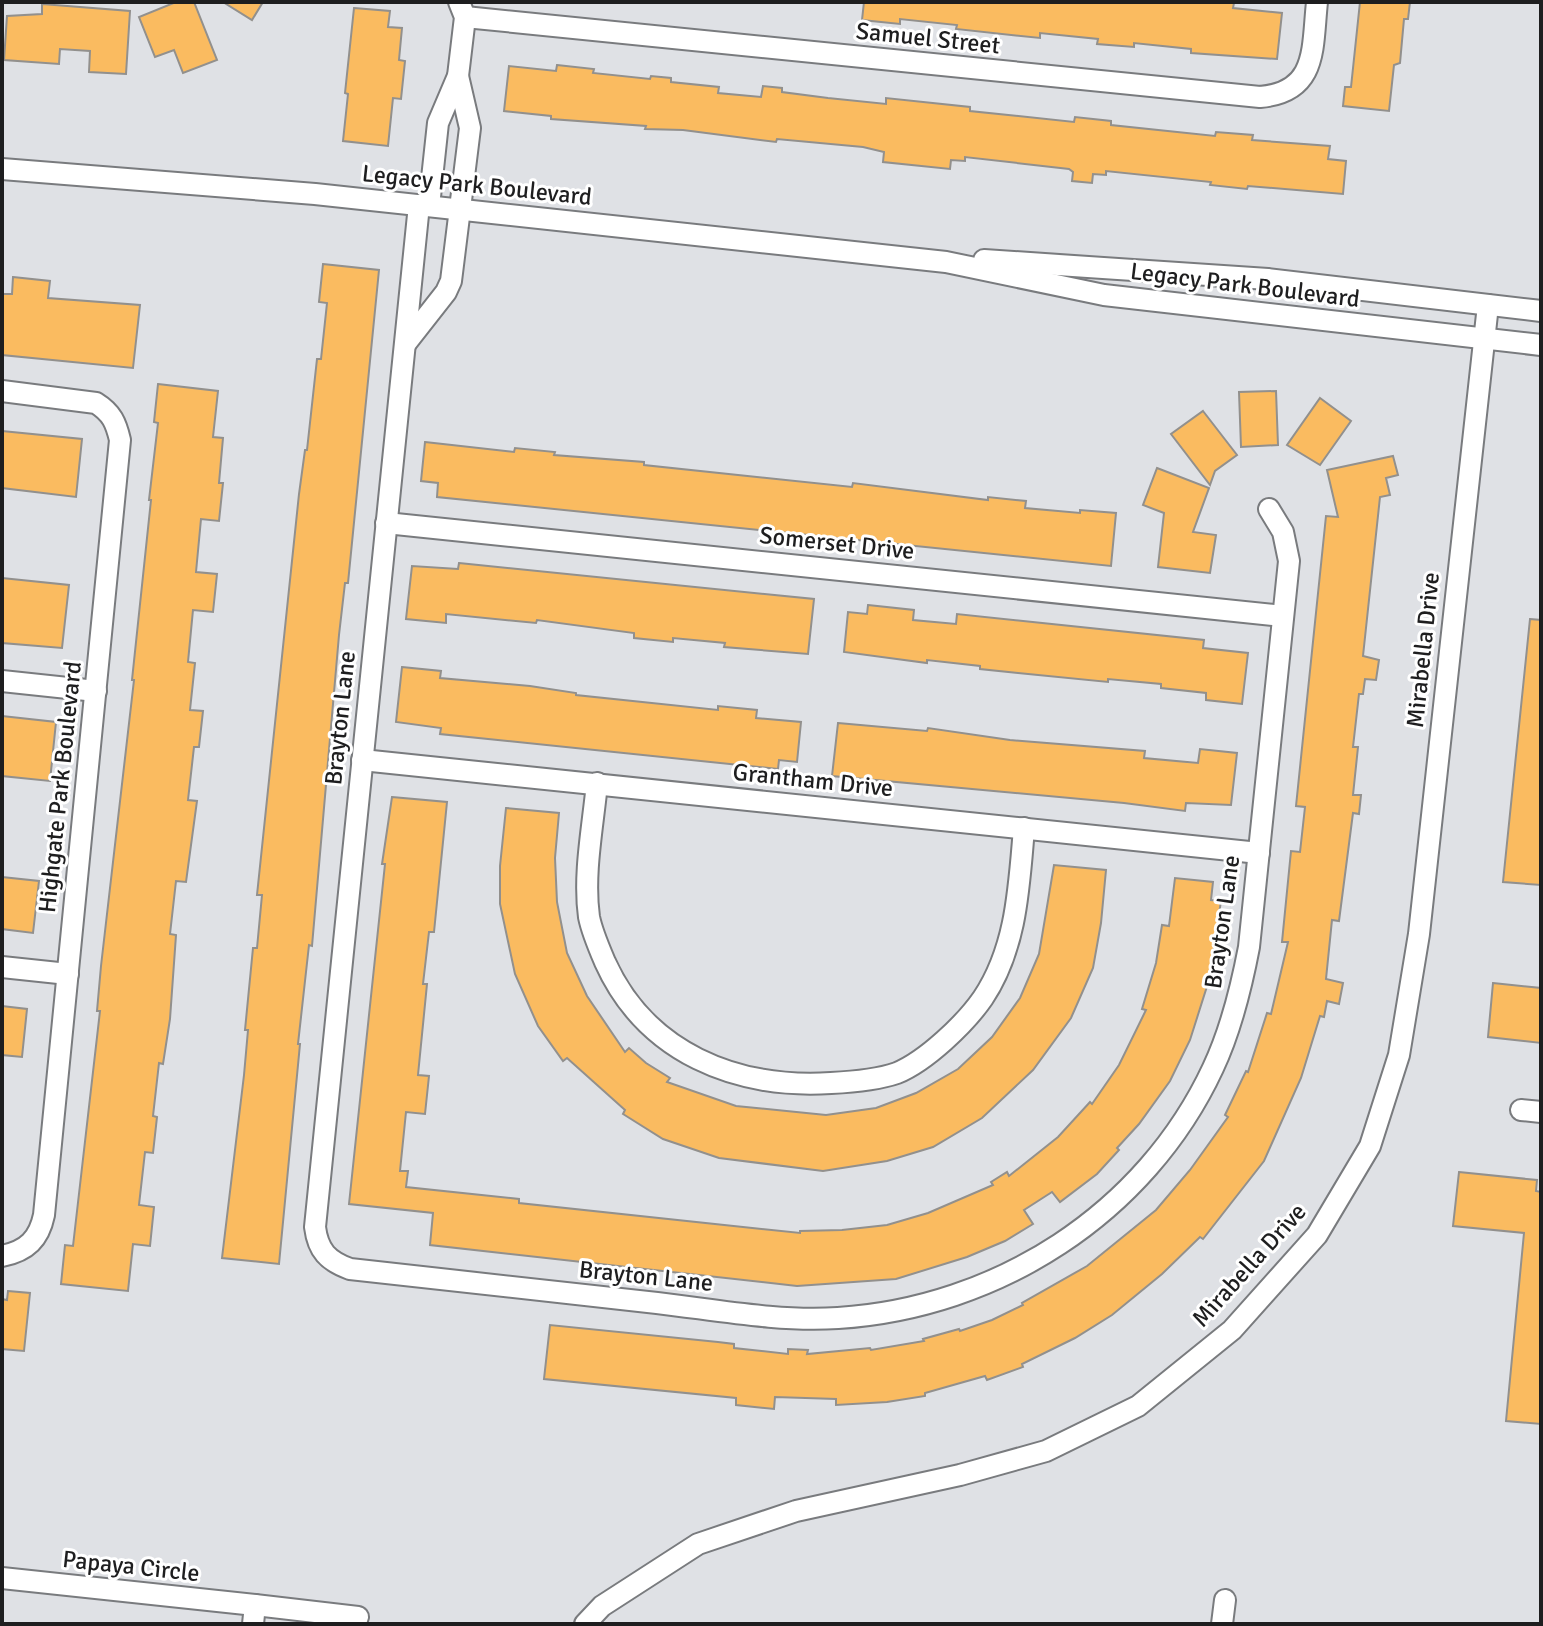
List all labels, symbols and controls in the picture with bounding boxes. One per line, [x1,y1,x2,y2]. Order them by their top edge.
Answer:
street label: Samuel Street [855,16,1001,60]
street label: Legacy Park Boulevard [361,158,593,212]
street label: Legacy Park Boulevard [1129,256,1361,314]
street label: Somerset Drive [758,520,916,566]
street label: Mirabella Drive [1400,571,1446,729]
street label: Brayton Lane [318,649,362,787]
street label: Highgate Park Boulevard [32,660,88,914]
street label: Grantham Drive [731,757,895,803]
street label: Brayton Lane [1198,853,1246,991]
street label: Mirabella Drive [1186,1197,1312,1333]
street label: Brayton Lane [577,1254,715,1298]
street label: Papaya Circle [61,1544,201,1588]

